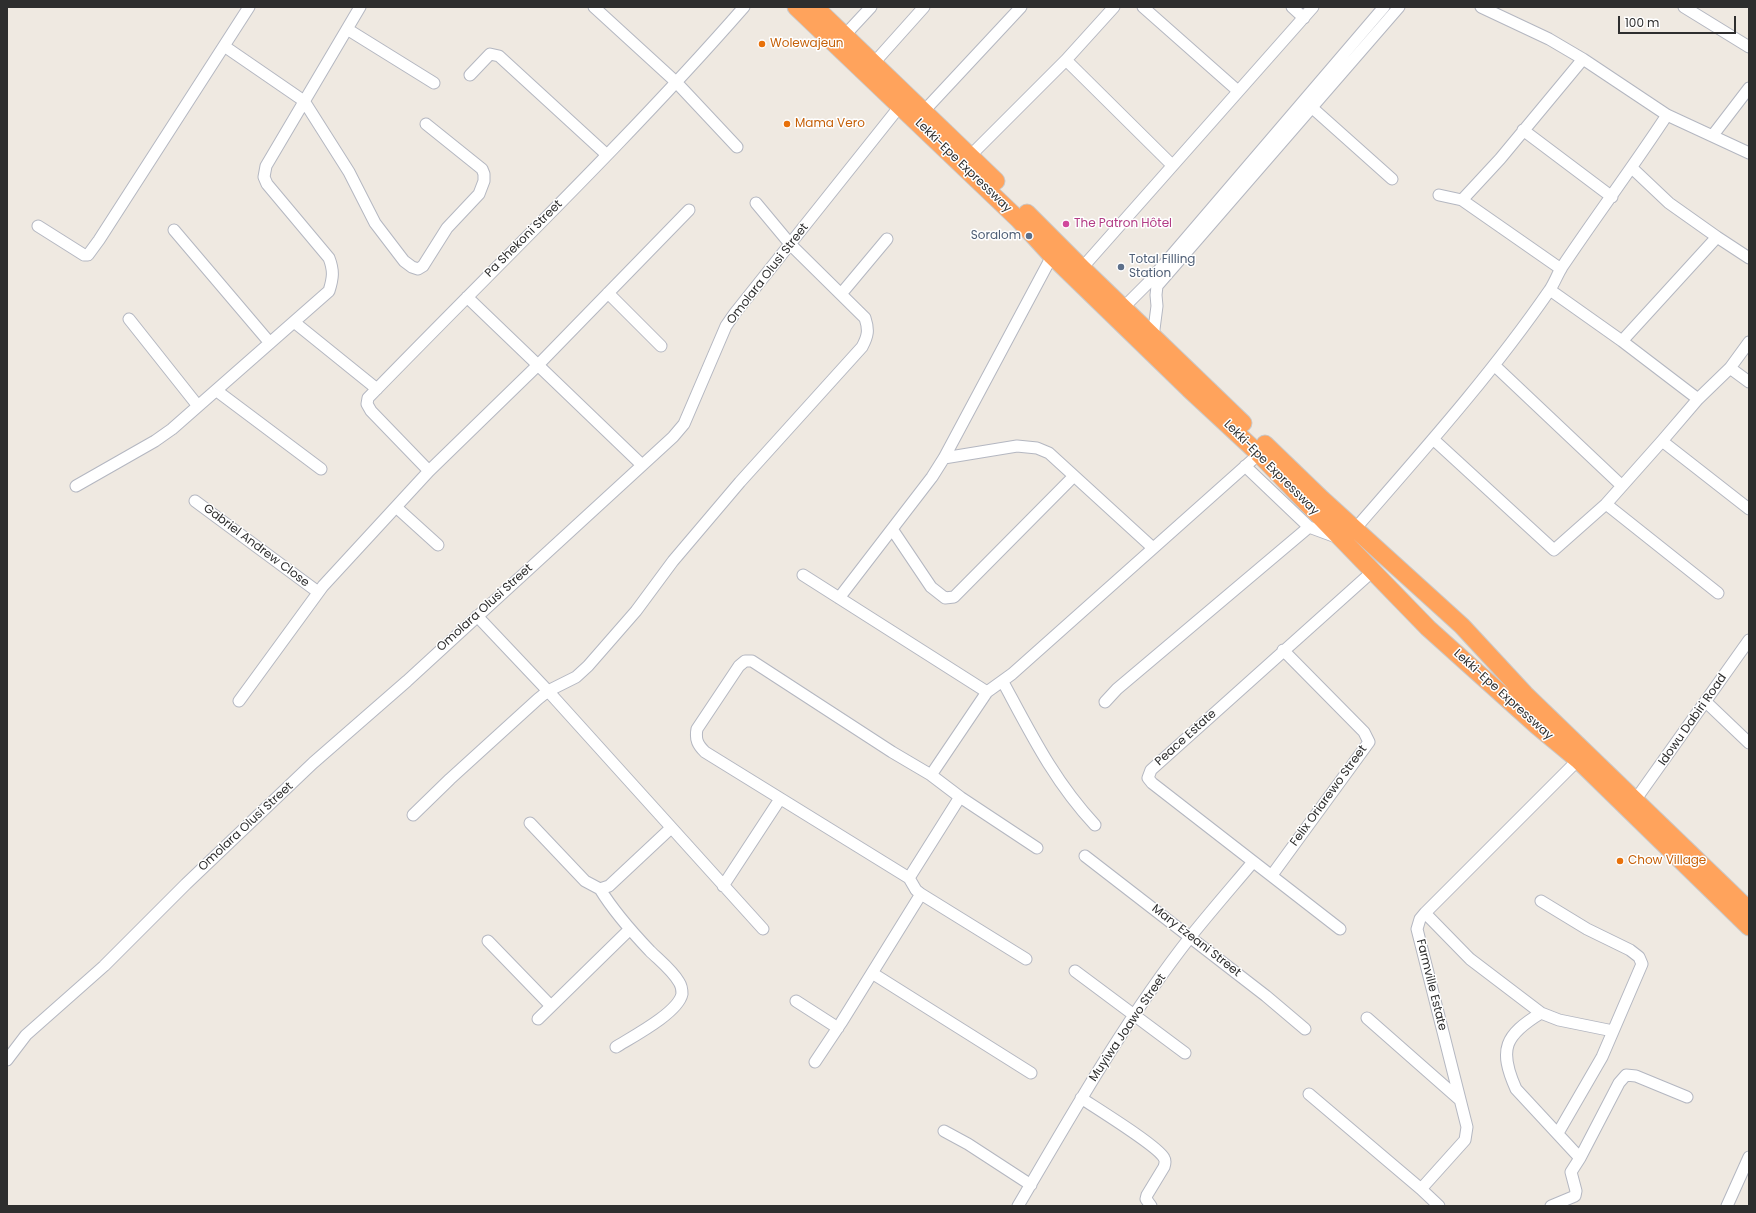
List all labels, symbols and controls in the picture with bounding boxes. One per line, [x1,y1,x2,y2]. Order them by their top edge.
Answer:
scale bar [1620,8,1738,34]
text: 100 m [1625,14,1659,31]
place label: Wolewajeun [770,37,844,51]
marker: Wolewajeun [757,39,767,49]
street label: Lekki-Epe Expressway [912,116,1014,216]
place label: Mama Vero [795,117,865,131]
marker: Mama Vero [782,119,792,129]
street label: Pa Shekoni Street [482,197,566,281]
place label: The Patron Hôtel [1074,217,1172,231]
marker: The Patron Hôtel [1061,219,1071,229]
street label: Omolara Olusi Street [724,221,812,327]
place label: Soralom [971,229,1021,243]
marker: Soralom [1024,231,1034,241]
place label: Total Filling Station [1129,253,1195,281]
marker: Total Filling Station [1116,262,1126,272]
street label: Lekki-Epe Expressway [1220,417,1322,519]
street label: Gabriel Andrew Close [200,501,312,591]
street label: Omolara Olusi Street [434,561,536,655]
street label: Lekki-Epe Expressway [1450,647,1556,743]
street label: Idowu Dabiri Road [1656,671,1730,769]
street label: Peace Estate [1153,707,1219,769]
street label: Felix Oriarewo Street [1288,743,1370,849]
street label: Omolara Olusi Street [196,779,296,875]
place label: Chow Village [1628,854,1706,868]
marker: Chow Village [1615,856,1625,866]
street label: Mary Ezeani Street [1149,902,1243,980]
street label: Farmville Estate [1413,938,1449,1032]
street label: Muyiwa Joawo Street [1087,971,1169,1085]

